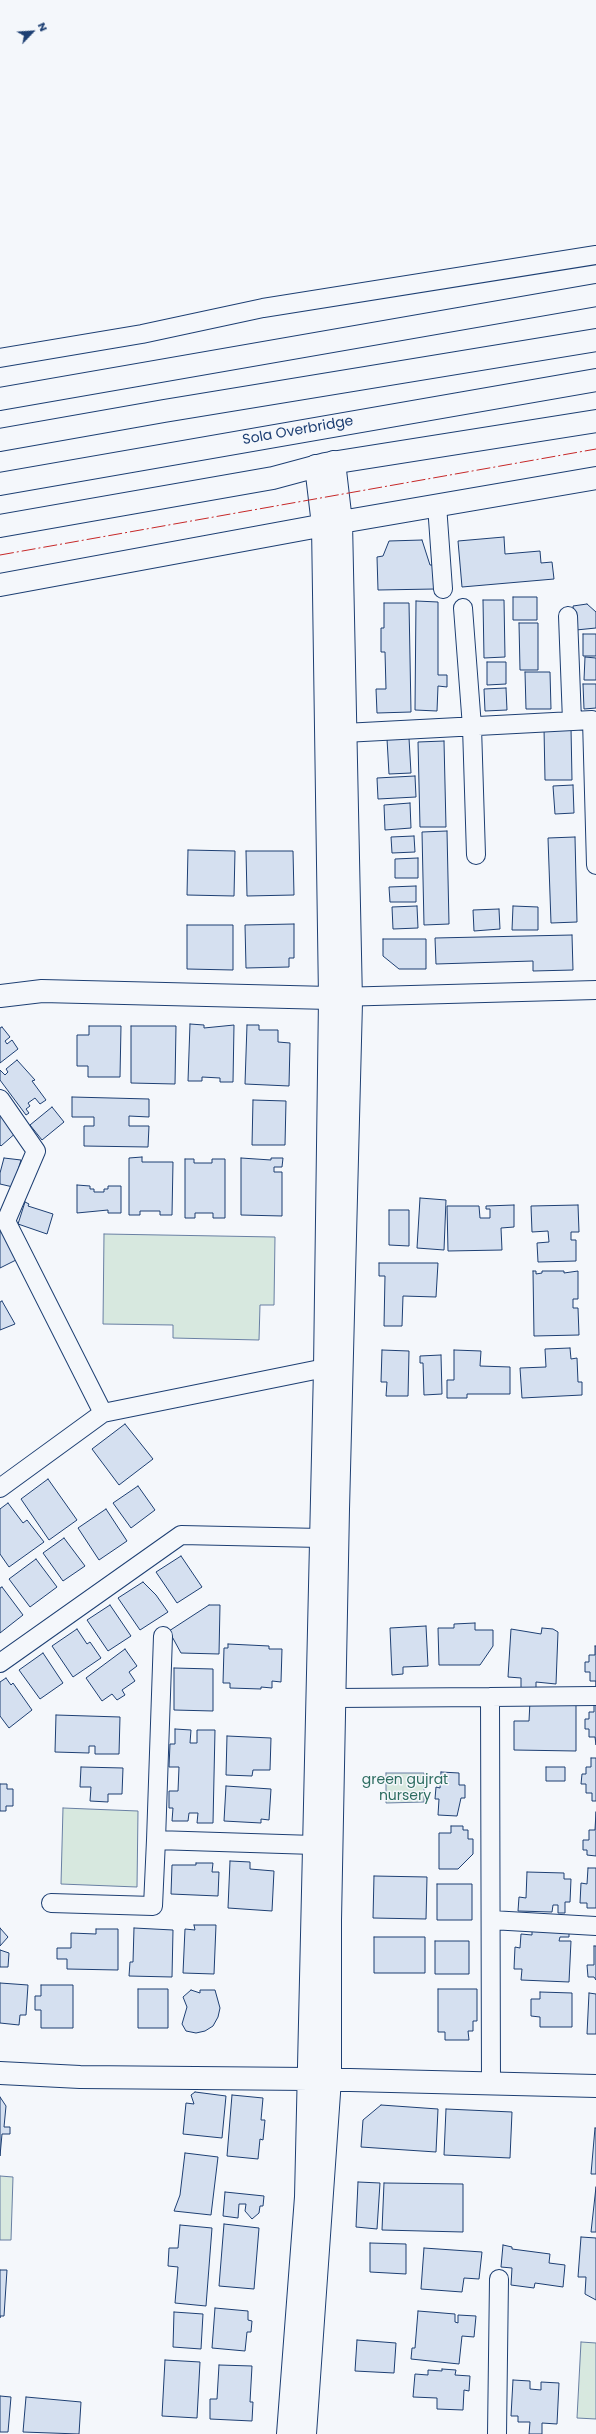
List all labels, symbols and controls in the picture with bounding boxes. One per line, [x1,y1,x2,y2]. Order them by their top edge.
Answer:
north arrow [12,12,52,52]
text: N [34,20,52,34]
street label: Sola Overbridge [241,413,355,449]
park label: green gujrat nursery [362,1772,448,1804]

